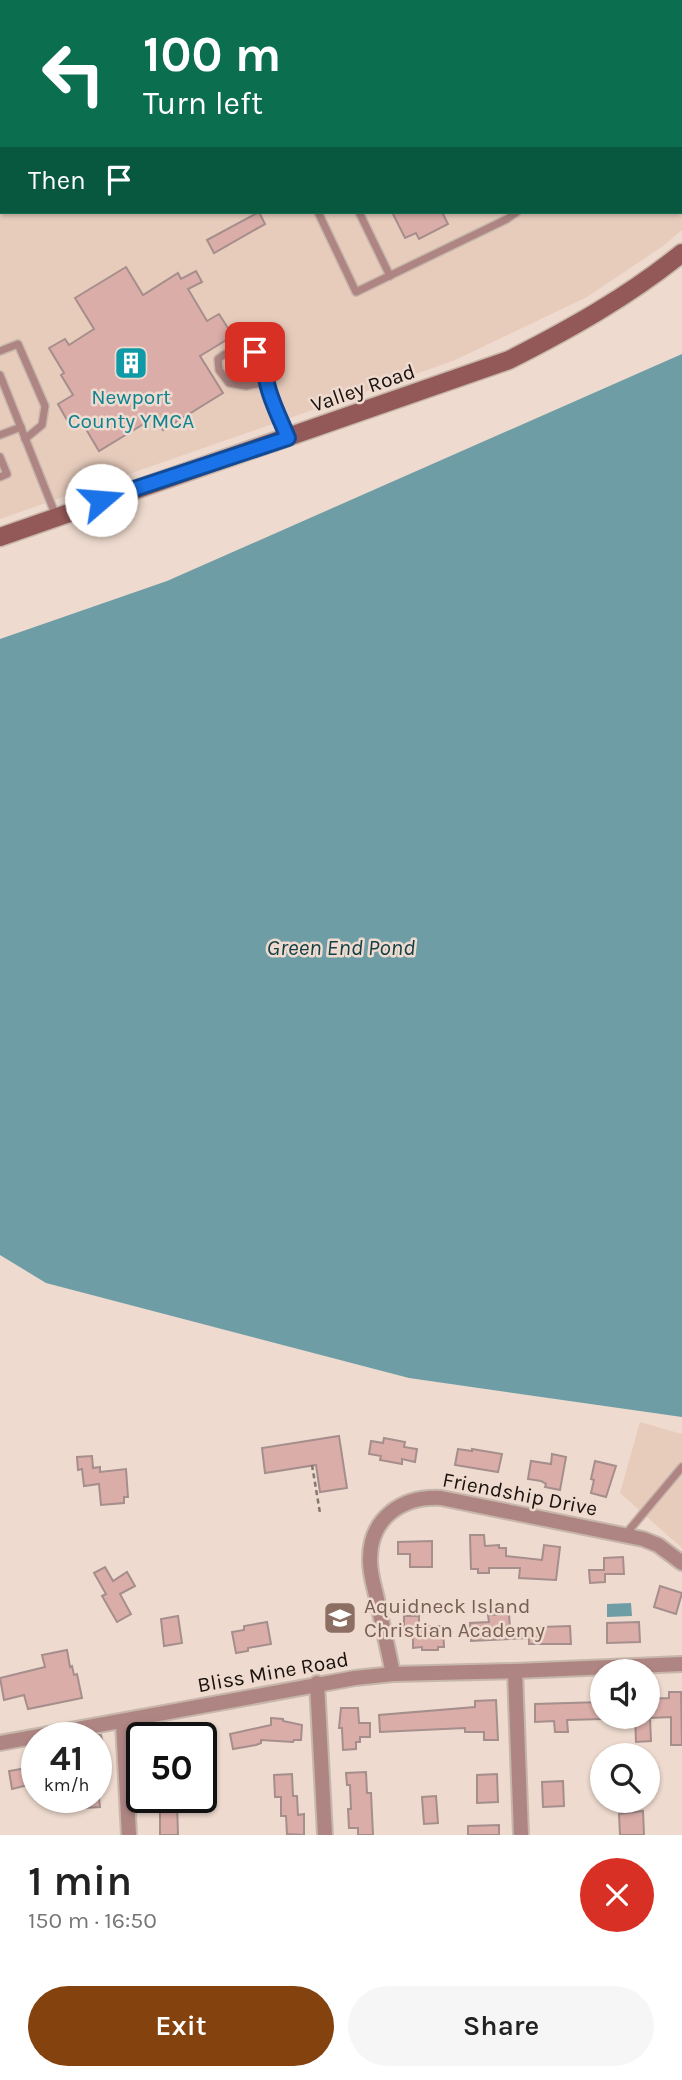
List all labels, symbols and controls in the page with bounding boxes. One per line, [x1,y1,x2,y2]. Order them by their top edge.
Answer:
text: 100 m [143,26,281,83]
icon: left [28,28,119,119]
text: Turn left [143,85,263,122]
icon: arrive [100,161,138,199]
text: Then [28,165,86,196]
pin [225,322,285,382]
icon: arrive [236,333,274,371]
building icon: Newport County YMCA [112,344,150,382]
street label: Valley Road [308,359,418,417]
place label: Newport County YMCA [68,385,194,433]
position arrow [64,463,138,537]
water label: Green End Pond [267,934,415,961]
street label: Friendship Drive [441,1467,599,1521]
place label: Aquidneck Island Christian Academy [364,1594,545,1642]
school or university icon: Aquidneck Island Christian Academy [321,1599,359,1637]
street label: Bliss Mine Road [196,1647,350,1697]
map controls [590,1659,660,1813]
button: sound [590,1659,660,1729]
speed limit sign: 50 [126,1722,217,1813]
text: 41 [50,1738,83,1779]
button: search [590,1743,660,1813]
text: km/h [44,1774,89,1796]
text: 1 min [28,1856,132,1906]
button: close [580,1858,654,1932]
text: 150 m · 16:50 [28,1907,157,1934]
button: Exit [28,1986,334,2066]
button: Share [348,1986,654,2066]

